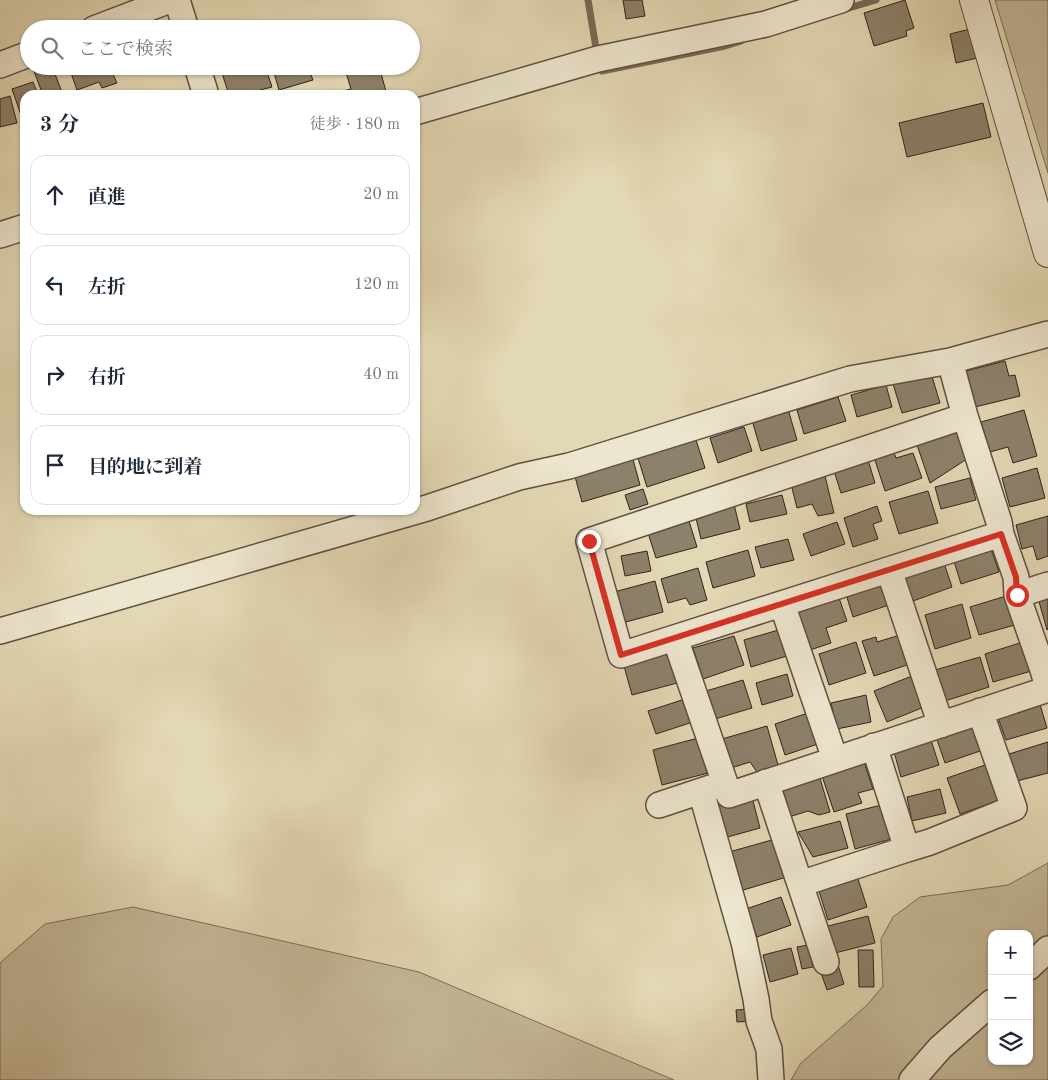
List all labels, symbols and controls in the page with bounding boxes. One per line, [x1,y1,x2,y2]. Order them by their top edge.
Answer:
search box [20,20,420,75]
icon: search [38,34,66,62]
text: ここで検索 [78,41,173,60]
text: 3 分 [40,115,79,136]
text: 徒歩 · 180 m [310,117,400,133]
icon: ahead [41,181,69,209]
text: 20 m [363,187,399,203]
text: 直進 [88,189,126,208]
icon: left [41,271,69,299]
text: 120 m [354,277,399,293]
text: 左折 [88,279,126,298]
icon: right [41,361,69,389]
text: 40 m [363,367,399,383]
text: 右折 [88,369,126,388]
icon: arrive [41,451,69,479]
text: 目的地に到着 [88,459,202,478]
route end [578,530,601,553]
route start [1006,584,1029,607]
map controls [988,930,1033,1065]
button: + [988,930,1033,975]
button: − [988,975,1033,1020]
button: layers [988,1020,1033,1065]

